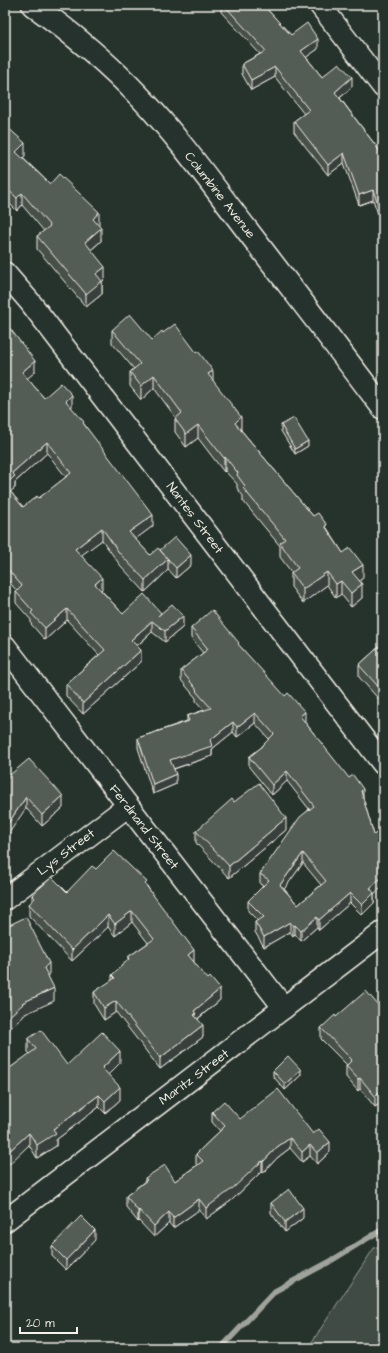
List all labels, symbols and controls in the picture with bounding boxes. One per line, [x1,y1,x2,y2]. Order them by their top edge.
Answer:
street label: Columbine Avenue [180,148,260,242]
street label: Nantes Street [162,478,228,558]
street label: Ferdinand Street [105,781,183,874]
street label: Lys Street [33,824,100,880]
street label: Maritz Street [155,1044,233,1109]
scale bar [20,1309,77,1335]
text: 20 m [26,1315,55,1332]

